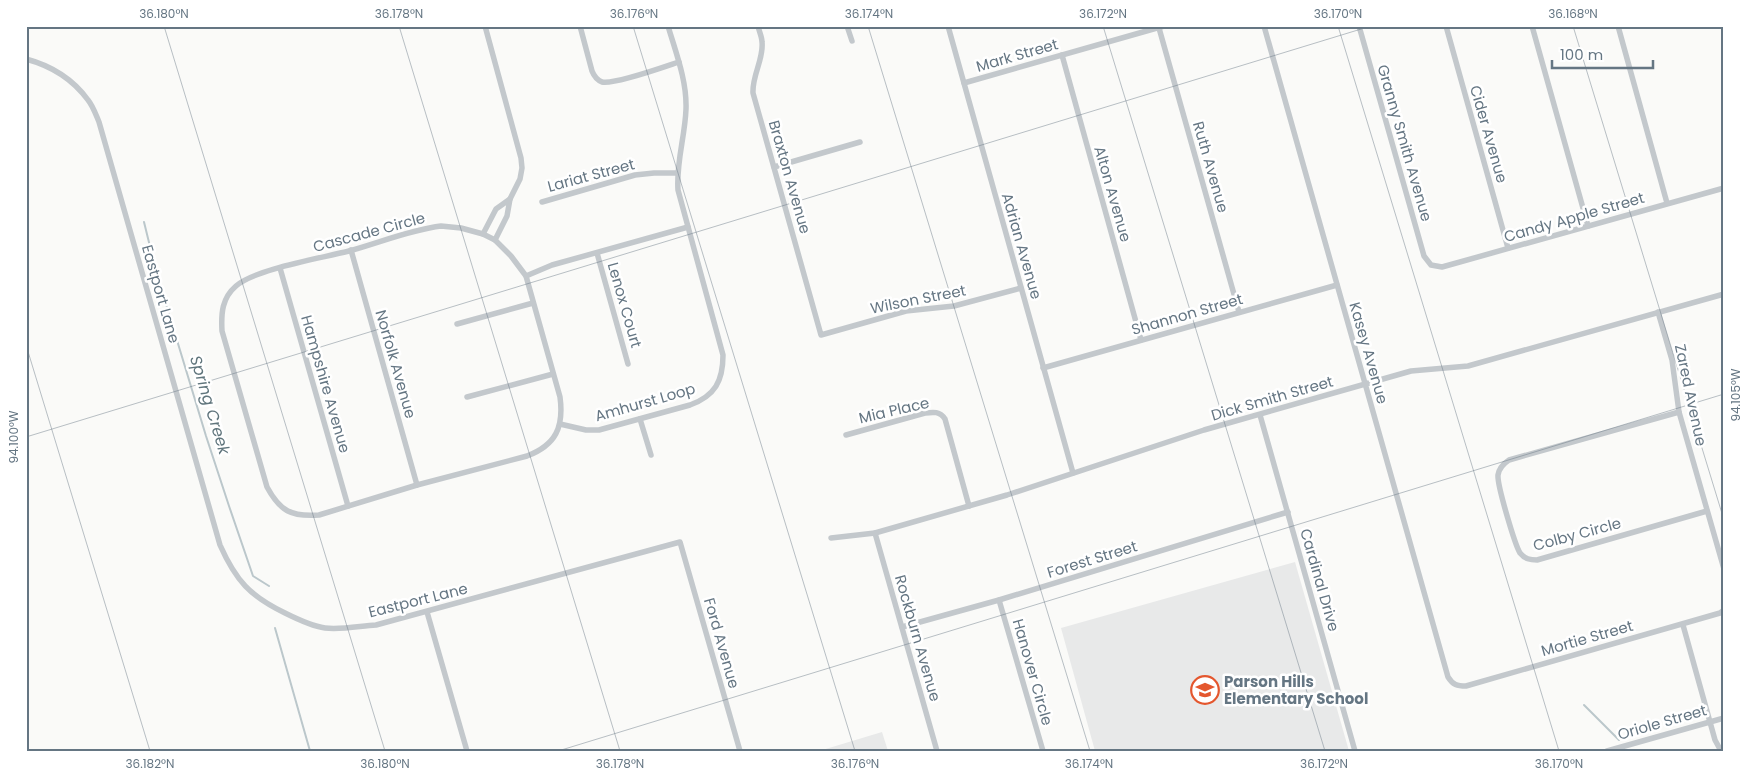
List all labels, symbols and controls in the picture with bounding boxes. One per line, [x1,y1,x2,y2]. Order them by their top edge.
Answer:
text: 36.180°N [139,5,189,22]
text: 36.178°N [375,5,423,22]
text: 36.176°N [610,5,658,22]
text: 36.174°N [845,5,893,22]
text: 36.172°N [1079,5,1127,22]
text: 36.170°N [1314,5,1362,22]
text: 36.168°N [1548,5,1598,22]
street label: Mark Street [974,33,1060,77]
scale bar [1552,38,1654,70]
text: 100 m [1560,44,1603,65]
street label: Granny Smith Avenue [1373,62,1437,224]
street label: Cider Avenue [1465,83,1513,185]
street label: Braxton Avenue [764,118,816,236]
street label: Ruth Avenue [1188,119,1234,215]
street label: Alton Avenue [1089,144,1137,244]
street label: Lariat Street [545,153,637,197]
street label: Candy Apple Street [1501,187,1647,247]
street label: Adrian Avenue [997,190,1047,302]
street label: Cascade Circle [311,207,427,257]
street label: Eastport Lane [137,242,185,346]
street label: Lenox Court [603,260,647,350]
street label: Wilson Street [868,279,968,319]
street label: Shannon Street [1129,288,1245,340]
street label: Kasey Avenue [1344,300,1394,406]
street label: Norfolk Avenue [370,307,422,421]
street label: Hampshire Avenue [296,313,356,455]
street label: Zared Avenue [1670,342,1712,448]
water label: Spring Creek [184,353,236,458]
text: 94.105°W [1727,368,1744,422]
street label: Dick Smith Street [1209,371,1335,425]
street label: Amhurst Loop [592,378,698,426]
street label: Mia Place [857,392,931,428]
text: 94.100°W [5,410,22,464]
street label: Colby Circle [1531,512,1623,556]
street label: Cardinal Drive [1295,526,1345,634]
street label: Forest Street [1044,535,1140,583]
street label: Rockburn Avenue [890,572,946,704]
street label: Eastport Lane [366,578,470,622]
street label: Ford Avenue [699,595,745,691]
street label: Mortie Street [1539,615,1635,661]
street label: Hanover Circle [1008,616,1058,728]
place label: Parson Hills Elementary School [1224,671,1368,709]
school or university icon: Parson Hills Elementary School [1190,675,1220,705]
street label: Oriole Street [1615,699,1709,745]
text: 36.182°N [126,755,174,772]
text: 36.180°N [360,755,410,772]
text: 36.178°N [596,755,644,772]
text: 36.176°N [831,755,879,772]
text: 36.174°N [1065,755,1113,772]
text: 36.172°N [1300,755,1348,772]
text: 36.170°N [1535,755,1583,772]

